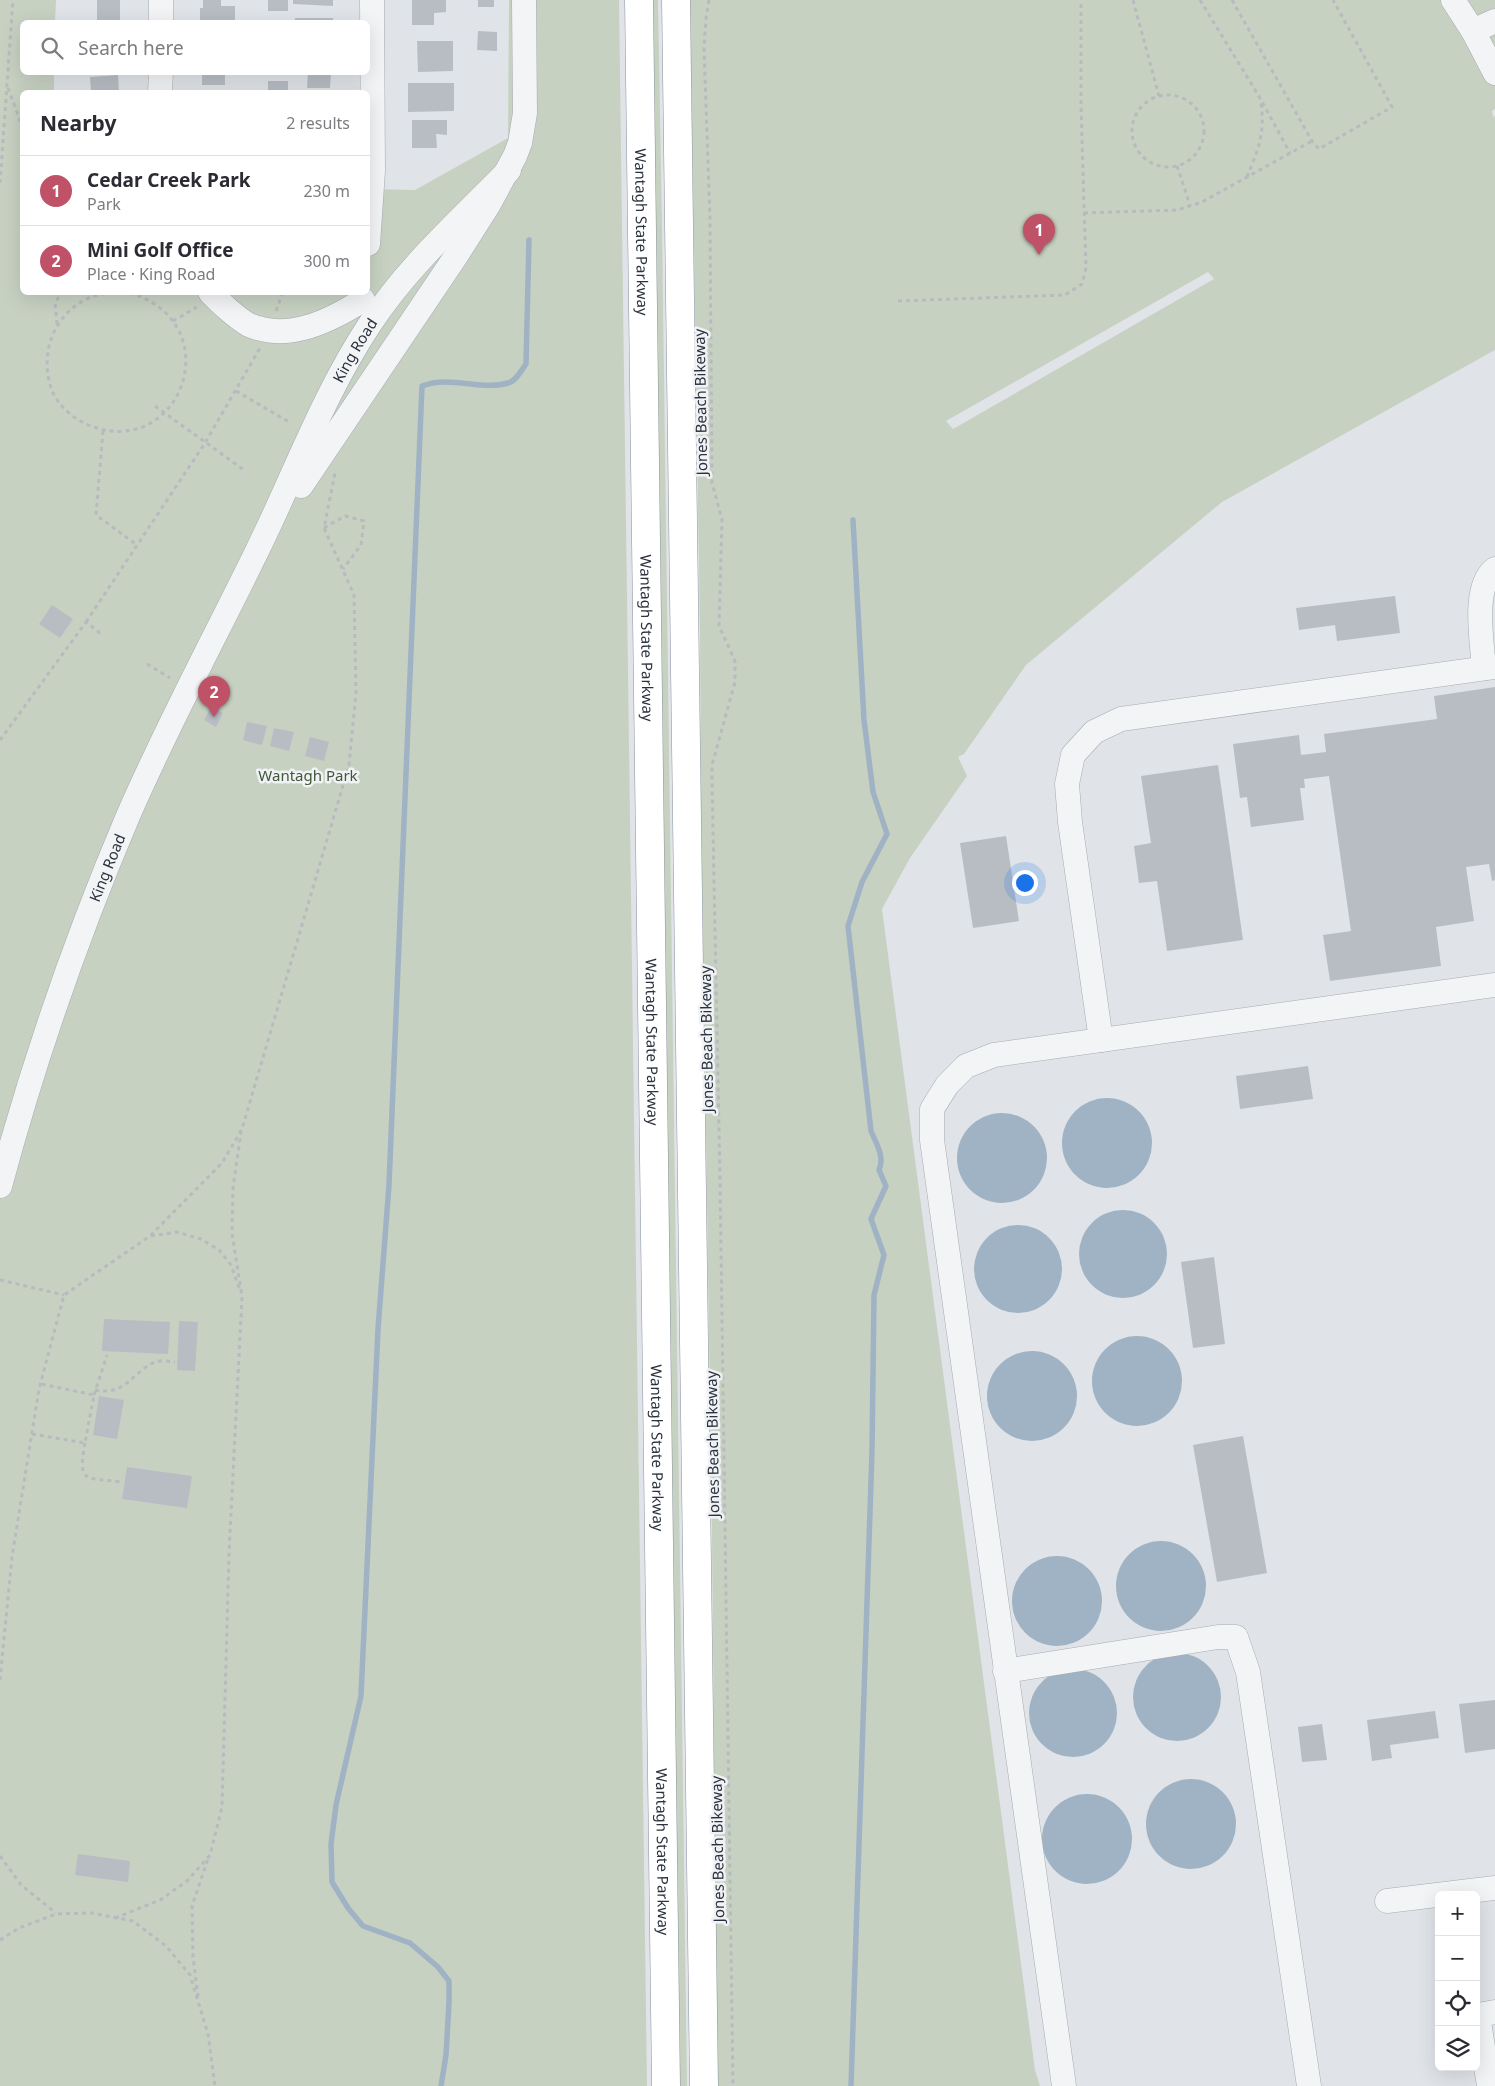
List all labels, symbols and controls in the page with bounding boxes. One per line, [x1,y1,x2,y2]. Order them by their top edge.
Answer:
search box [20,20,370,75]
icon: search [38,34,66,62]
text: Search here [78,35,184,61]
text: Nearby [40,109,116,137]
text: 2 results [286,112,350,134]
street label: Wantagh State Parkway [631,148,653,316]
text: Cedar Creek Park [87,167,251,193]
text: 1 [51,180,61,202]
text: 230 m [303,180,350,202]
text: Park [87,193,121,215]
pin: 1 [1023,214,1055,255]
text: Mini Golf Office [87,237,234,263]
text: 2 [51,250,61,272]
text: 300 m [303,250,350,272]
text: Place · King Road [87,263,215,285]
street label: King Road [328,314,381,386]
street label: Jones Beach Bikeway [689,328,711,477]
street label: Wantagh State Parkway [636,554,658,722]
pin: 2 [198,676,230,717]
park label: Wantagh Park [258,765,358,785]
street label: King Road [84,831,129,905]
your location [1012,870,1038,896]
street label: Wantagh State Parkway [641,958,664,1126]
street label: Jones Beach Bikeway [695,965,717,1114]
street label: Wantagh State Parkway [647,1364,669,1532]
street label: Jones Beach Bikeway [701,1370,723,1519]
street label: Wantagh State Parkway [652,1768,674,1936]
street label: Jones Beach Bikeway [706,1775,728,1924]
map controls [1435,1891,1480,2071]
button: + [1435,1891,1480,1936]
button: − [1435,1936,1480,1981]
button: locate [1435,1981,1480,2026]
button: layers [1435,2026,1480,2071]

